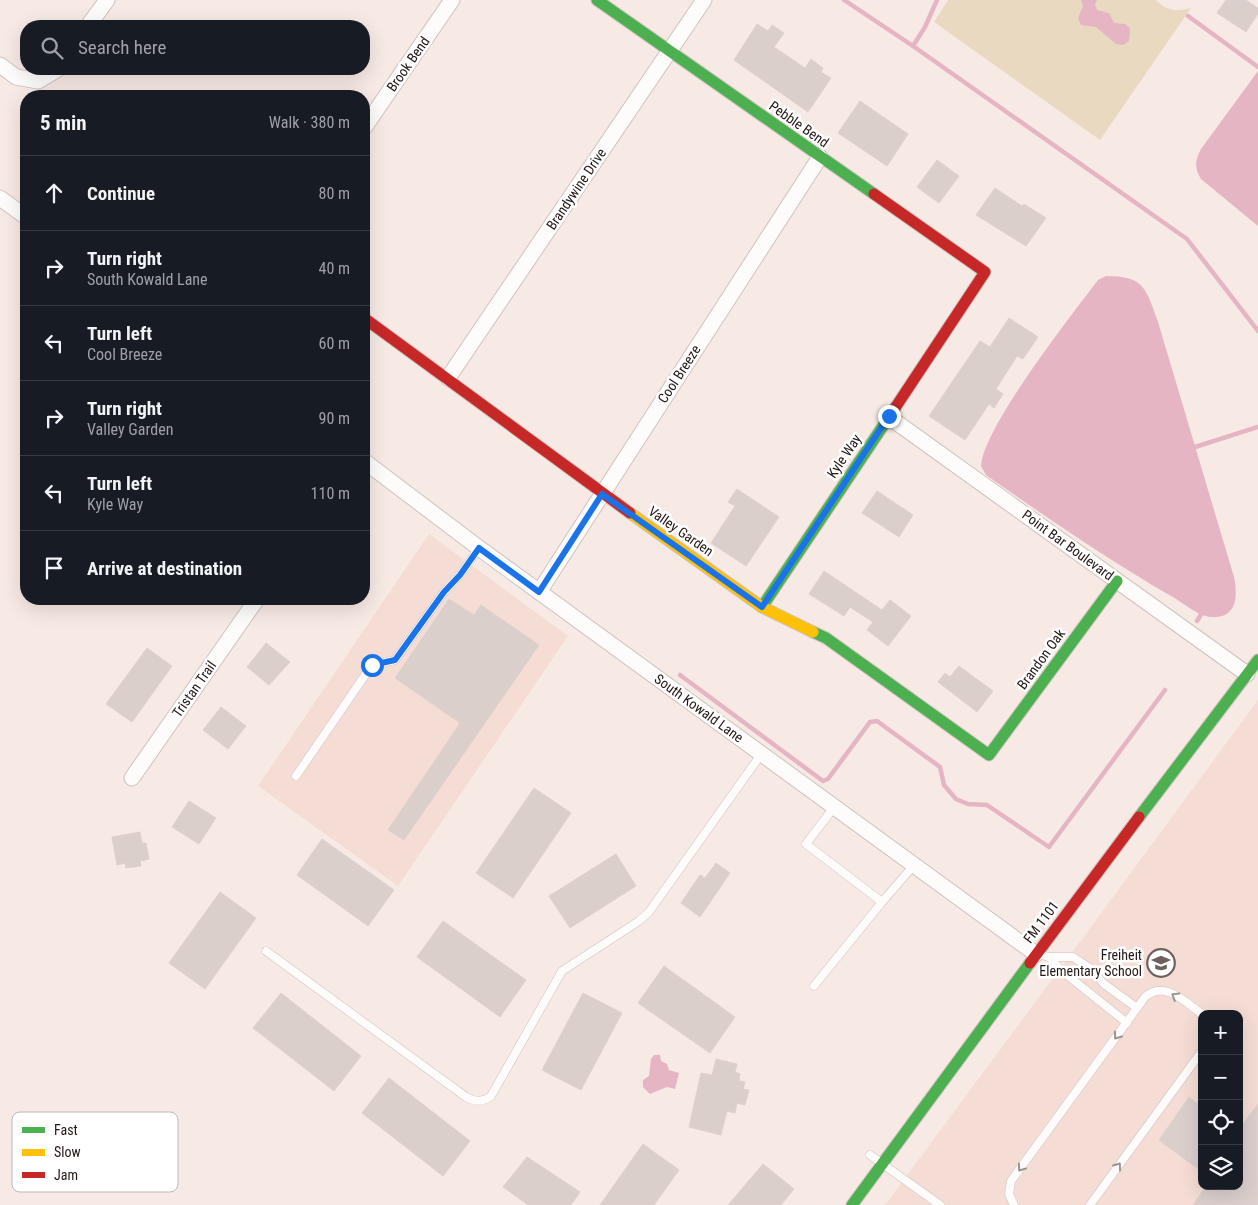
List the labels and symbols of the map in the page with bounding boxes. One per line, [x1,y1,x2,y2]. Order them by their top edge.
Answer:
street label: Brook Bend [383,33,433,95]
street label: Pebble Bend [766,98,832,150]
street label: Brandywine Drive [543,145,609,233]
street label: Cool Breeze [654,342,704,406]
route end [878,405,901,428]
street label: Kyle Way [824,431,864,481]
street label: Valley Garden [645,503,717,559]
street label: Point Bar Boulevard [1019,507,1117,583]
street label: Brandon Oak [1014,625,1069,692]
route start [361,654,384,677]
street label: Tristan Trail [169,658,219,720]
street label: South Kowald Lane [652,671,747,746]
street label: FM 1101 [1020,898,1062,946]
place label: Freiheit Elementary School [1039,947,1142,979]
school or university icon: Freiheit Elementary School [1146,948,1176,978]
one-way arrow [1171,992,1180,1002]
one-way arrow [1114,1030,1123,1040]
legend [12,1112,178,1192]
text: Fast [54,1122,78,1138]
text: Slow [54,1144,81,1160]
one-way arrow [1018,1162,1027,1172]
one-way arrow [1112,1162,1122,1171]
text: Jam [54,1167,78,1183]

